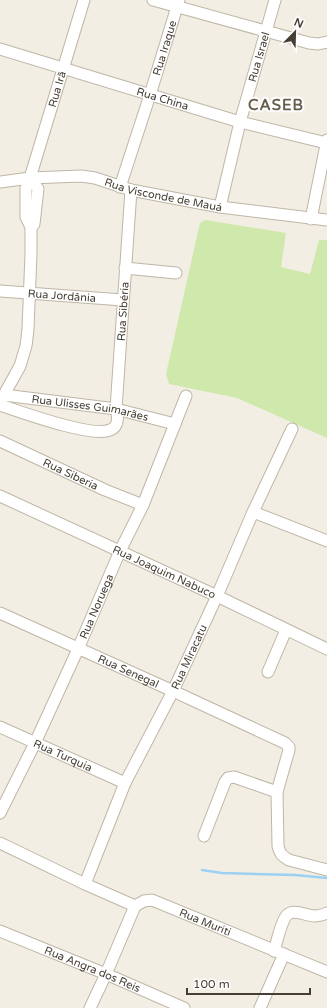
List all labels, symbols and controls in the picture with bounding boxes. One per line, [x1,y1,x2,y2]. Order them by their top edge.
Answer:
north arrow [275,12,315,52]
text: N [292,16,305,31]
street label: Rua Iraque [150,19,179,77]
street label: Rua Israel [246,31,272,84]
street label: Rua Irã [46,70,69,109]
street label: Rua China [135,85,190,113]
district label: CASEB [248,96,304,114]
street label: Rua Visconde de Mauá [103,176,223,214]
street label: Rua Sibéria [115,281,132,341]
street label: Rua Jordânia [27,287,96,305]
street label: Rua Ulisses Guimarães [31,393,150,424]
street label: Rua Siberia [41,456,100,493]
street label: Rua Joaquim Nabuco [110,543,218,602]
street label: Rua Noruega [77,572,116,641]
street label: Rua Miracatu [169,623,210,692]
street label: Rua Senegal [96,652,161,691]
street label: Rua Turquia [31,737,94,774]
street label: Rua Muriti [177,906,233,939]
street label: Rua Angra dos Reis [42,944,142,995]
scale bar [187,970,310,996]
text: 100 m [193,977,230,991]

